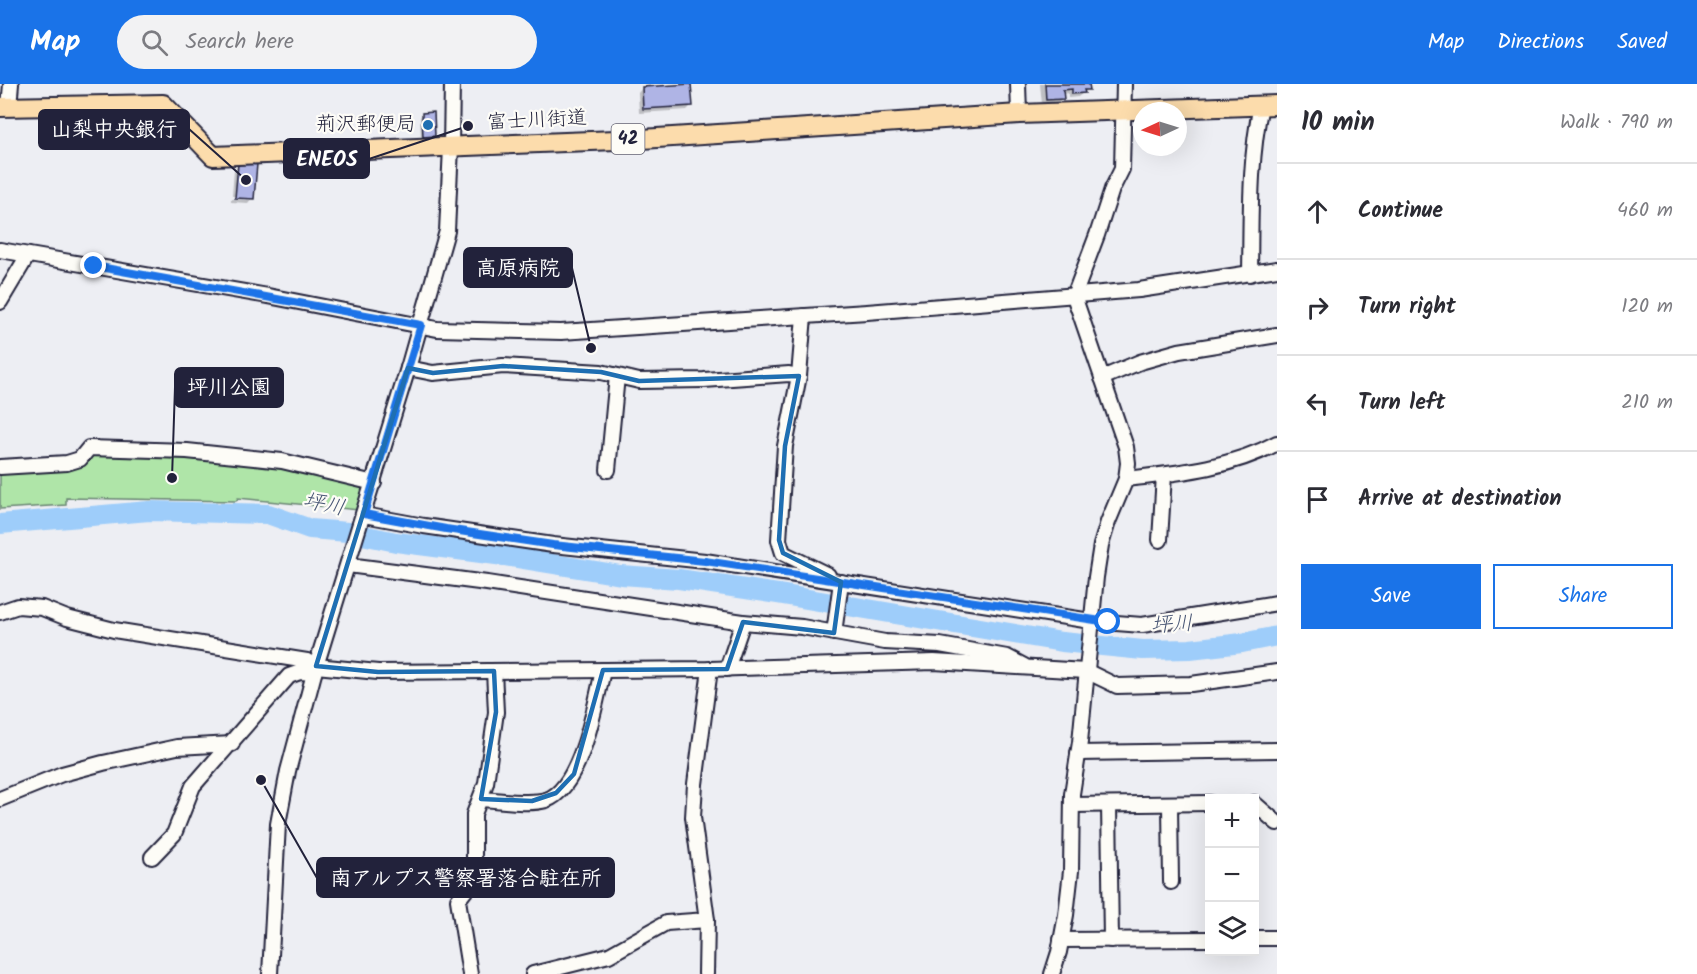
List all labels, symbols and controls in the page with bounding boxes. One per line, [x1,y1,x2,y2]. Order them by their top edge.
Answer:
search box [117,15,537,69]
text: Map [30,20,81,65]
text: Search here [186,25,294,60]
icon: search [138,26,171,59]
text: Map [1428,26,1464,59]
text: Directions [1497,26,1584,59]
text: Saved [1617,26,1667,59]
street label: 富士川街道 [486,102,588,140]
north arrow [1133,102,1187,156]
text: 10 min [1301,102,1375,144]
text: Walk · 790 m [1560,107,1673,139]
place label: 荊沢郵便局 [316,109,416,141]
callout: 山梨中央銀行 [39,110,189,149]
text: 山梨中央銀行 [51,114,177,147]
marker: 荊沢郵便局 [421,118,435,132]
road number: 42 [612,124,644,154]
callout: ENEOS [284,139,369,178]
text: ENEOS [297,144,358,177]
text: Continue [1358,194,1443,229]
icon: ahead [1301,195,1334,228]
text: 460 m [1617,195,1673,227]
callout: 高原病院 [464,248,572,287]
route end [80,252,106,278]
text: 高原病院 [476,253,560,286]
text: Turn right [1358,290,1456,325]
icon: right [1301,291,1334,324]
text: 120 m [1621,291,1673,323]
callout: 坪川公園 [175,368,283,407]
text: 坪川公園 [187,372,271,405]
text: Turn left [1358,386,1445,421]
icon: left [1301,387,1334,420]
text: 210 m [1621,387,1673,419]
text: Arrive at destination [1358,482,1561,517]
icon: arrive [1301,483,1334,516]
water label: 坪川 [300,484,348,526]
button: Save [1301,564,1481,629]
button: Share [1493,564,1673,629]
water label: 坪川 [1150,607,1194,643]
route start [1094,608,1120,634]
map controls [1205,794,1259,956]
button: + [1205,794,1259,848]
button: − [1205,848,1259,902]
callout: 南アルプス警察署落合駐在所 [317,858,614,897]
text: 南アルプス警察署落合駐在所 [330,863,602,896]
button: layers [1205,902,1259,956]

